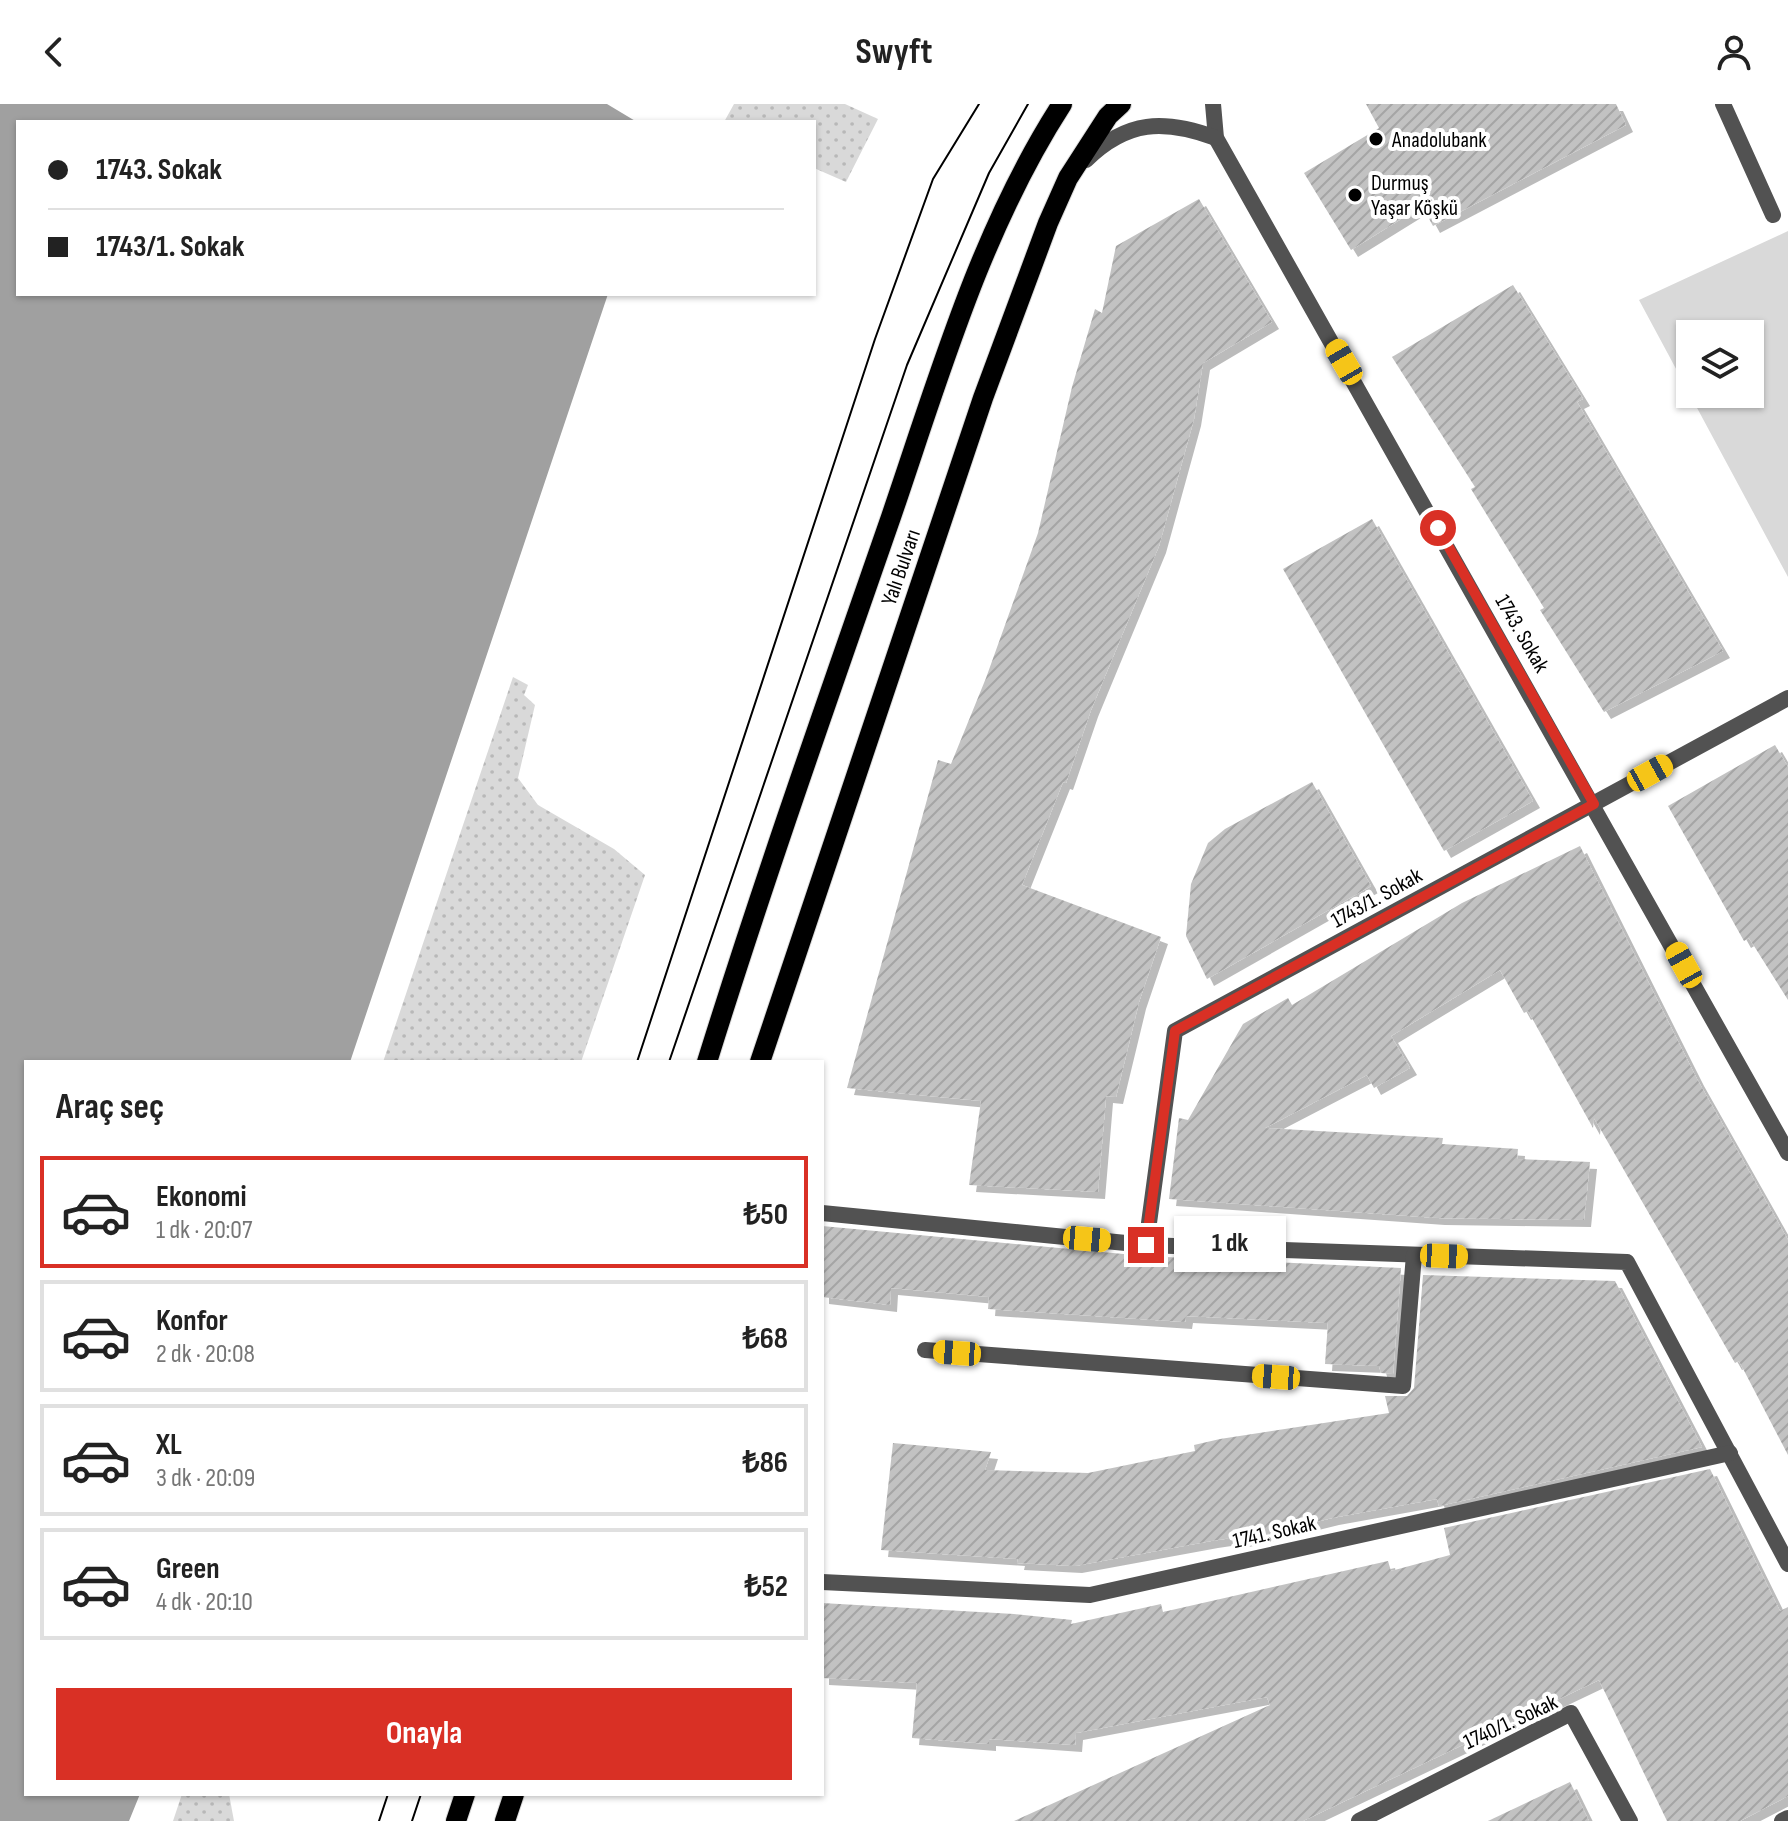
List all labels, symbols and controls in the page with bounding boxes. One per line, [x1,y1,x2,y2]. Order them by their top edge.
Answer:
icon: back [32,30,76,74]
icon: person [1712,30,1756,74]
text: Swyft [856,31,932,74]
place label: Anadolubank [1391,127,1487,154]
marker: Anadolubank [1367,130,1385,148]
text: 1743. Sokak [96,152,222,188]
place label: Durmuş Yaşar Köşkü [1371,170,1458,222]
marker: Durmuş Yaşar Köşkü [1346,186,1364,204]
text: 1743/1. Sokak [96,229,244,265]
map controls [1676,320,1764,408]
button: layers [1676,320,1764,408]
car [1322,335,1366,389]
route start [1420,510,1456,546]
street label: Yalı Bulvarı [876,526,927,609]
street label: 1743. Sokak [1489,590,1555,678]
car [1623,751,1677,795]
street label: 1743/1. Sokak [1326,862,1428,934]
car [1662,938,1706,992]
text: Araç seç [56,1086,164,1129]
icon: car [60,1176,132,1248]
text: Ekonomi [156,1179,247,1215]
text: ₺50 [743,1197,788,1233]
text: 1 dk · 20:07 [156,1215,252,1246]
callout: 1 dk [1174,1217,1286,1273]
car [1062,1225,1112,1253]
route end [1128,1227,1164,1263]
text: 1 dk [1212,1228,1248,1259]
car [1420,1243,1468,1269]
icon: car [60,1300,132,1372]
text: Konfor [156,1303,228,1339]
text: ₺68 [743,1321,788,1357]
text: 2 dk · 20:08 [156,1339,255,1370]
car [932,1339,982,1367]
car [1251,1363,1301,1391]
icon: car [60,1424,132,1496]
text: XL [156,1427,182,1463]
text: ₺86 [743,1445,788,1481]
text: 3 dk · 20:09 [156,1463,255,1494]
street label: 1741. Sokak [1230,1510,1319,1555]
icon: car [60,1548,132,1620]
text: Green [156,1551,220,1587]
text: ₺52 [745,1569,788,1605]
text: 4 dk · 20:10 [156,1587,253,1618]
button: Onayla [56,1688,792,1780]
street label: 1740/1. Sokak [1459,1689,1562,1756]

